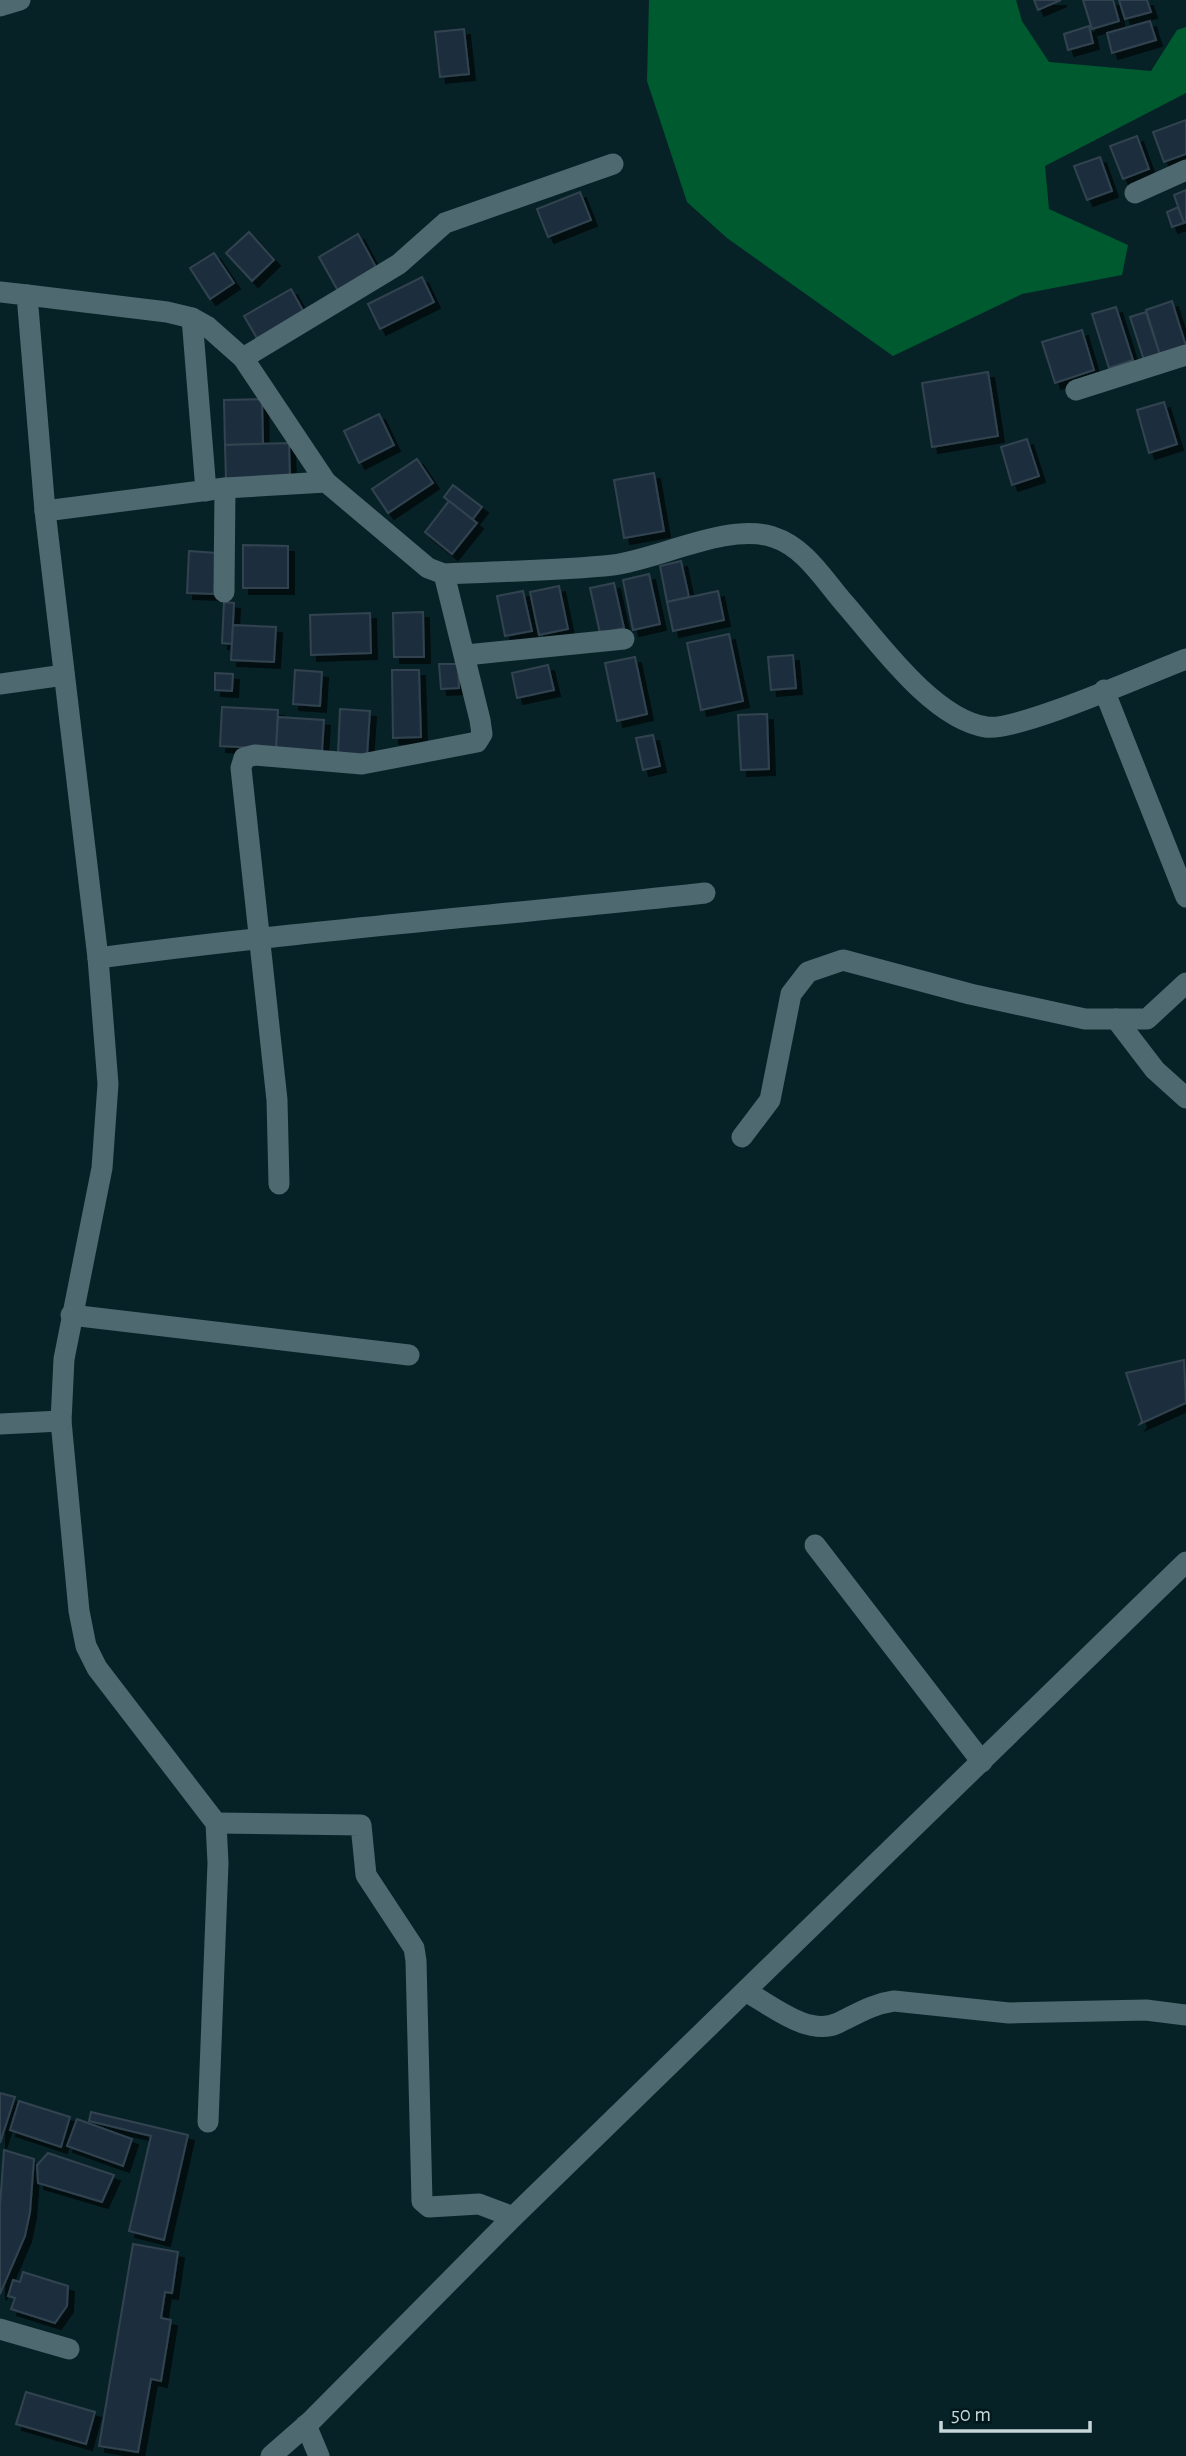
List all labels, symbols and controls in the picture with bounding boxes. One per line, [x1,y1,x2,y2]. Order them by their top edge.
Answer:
scale bar [941,2390,1090,2434]
text: 50 m [951,2404,991,2425]

